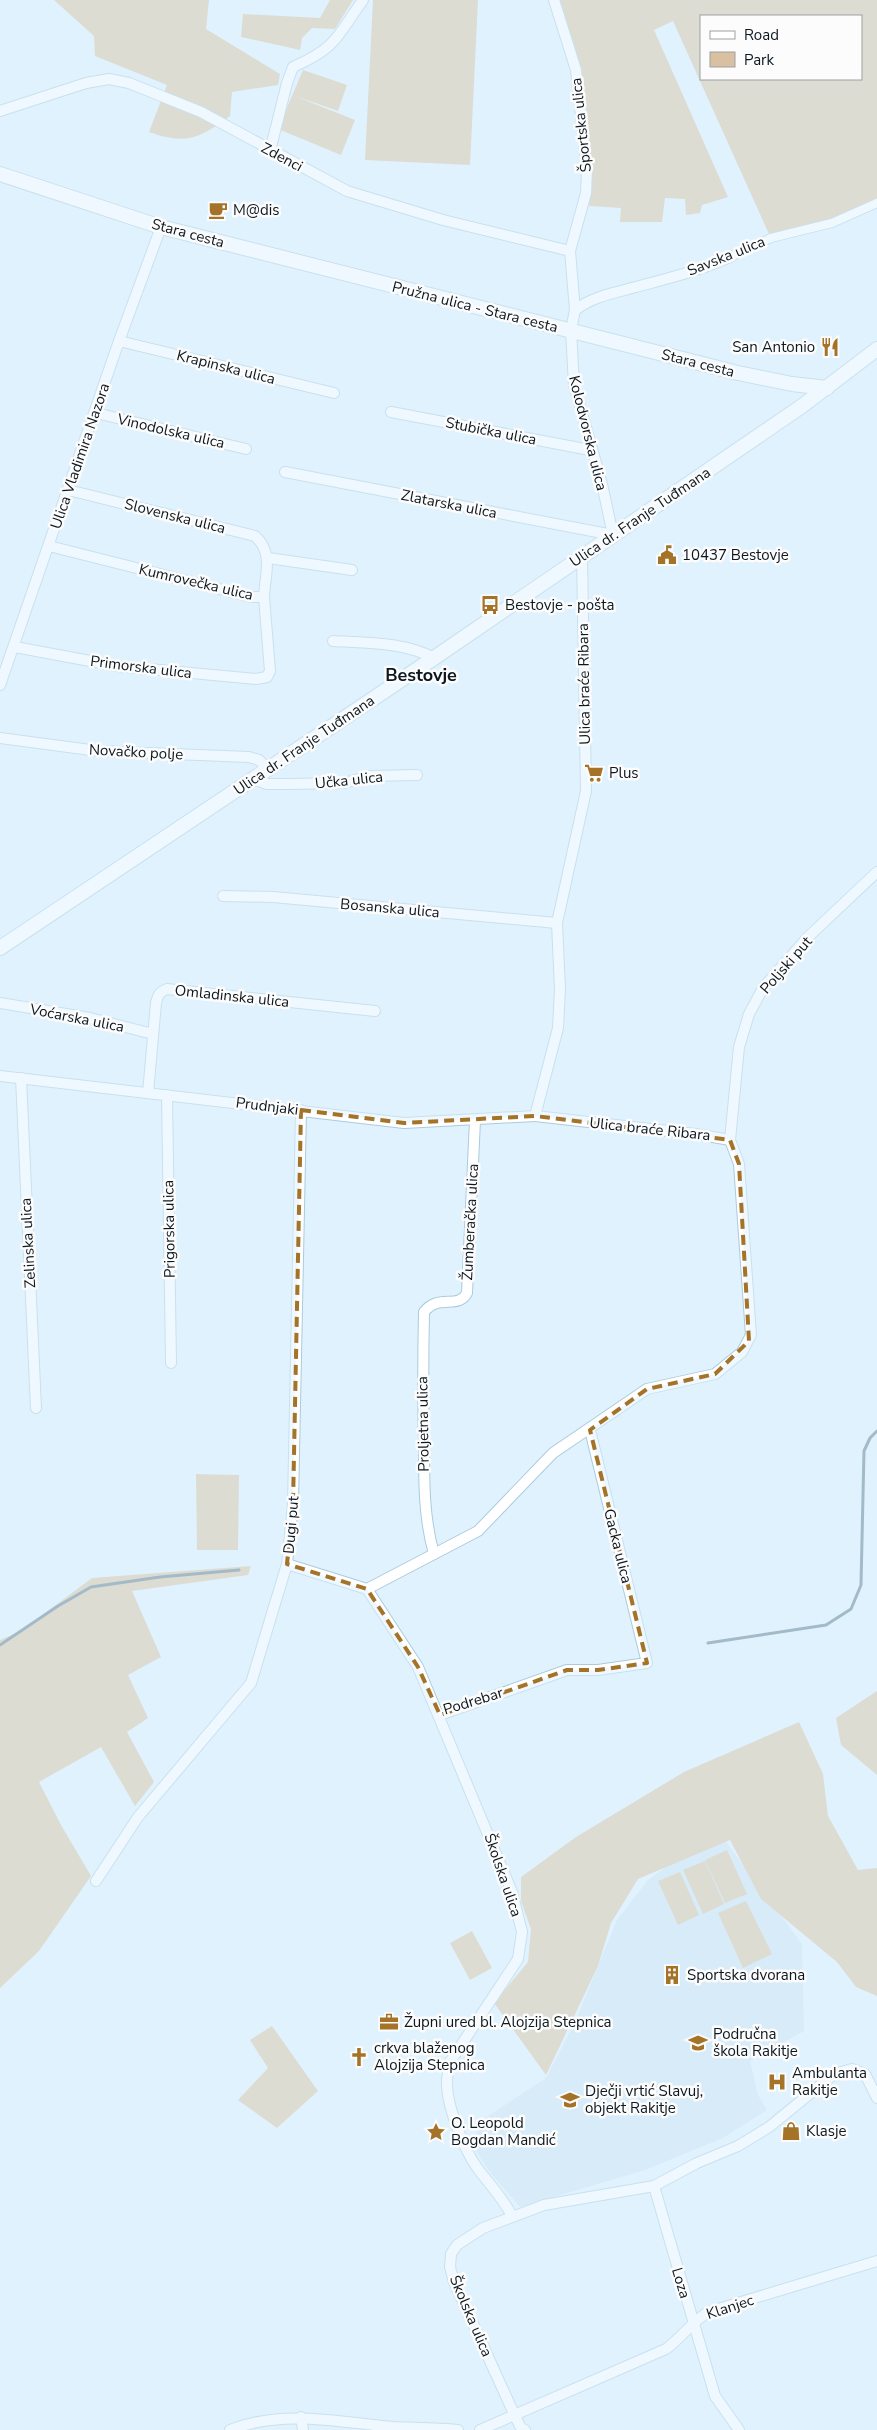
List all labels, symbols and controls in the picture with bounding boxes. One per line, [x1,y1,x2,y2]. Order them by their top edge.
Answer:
legend [700,15,862,80]
text: Road [744,25,779,45]
text: Park [744,50,774,70]
street label: Športska ulica [565,77,596,173]
street label: Zdenci [258,138,306,176]
cafe icon: M@dis [207,199,229,221]
place label: M@dis [233,200,279,220]
street label: Stara cesta [149,214,227,252]
street label: Savska ulica [684,231,768,281]
street label: Pružna ulica - Stara cesta [390,277,560,337]
restaurant icon: San Antonio [819,336,841,358]
place label: San Antonio [732,337,815,357]
street label: Stara cesta [659,344,737,382]
street label: Krapinska ulica [175,345,277,389]
street label: Kolodvorska ulica [564,373,612,493]
street label: Ulica Vladimira Nazora [46,380,114,532]
street label: Vinodolska ulica [114,409,227,453]
street label: Stubička ulica [444,412,538,450]
street label: Ulica dr. Franje Tuđmana [566,462,714,572]
street label: Zlatarska ulica [399,485,499,523]
street label: Slovenska ulica [122,494,228,538]
public building icon: 10437 Bestovje [656,544,678,566]
place label: 10437 Bestovje [682,545,789,565]
street label: Kumrovečka ulica [137,559,255,605]
bus stop icon: Bestovje - pošta [479,594,501,616]
place label: Bestovje - pošta [505,595,614,615]
street label: Ulica braće Ribara [573,623,595,745]
street label: Primorska ulica [89,651,193,683]
district label: Bestovje [385,663,457,687]
street label: Ulica dr. Franje Tuđmana [230,690,378,800]
street label: Novačko polje [88,740,184,764]
supermarket icon: Plus [583,762,605,784]
place label: Plus [609,763,639,783]
street label: Učka ulica [314,766,384,794]
street label: Bosanska ulica [339,894,441,922]
street label: Poljski put [756,931,817,998]
street label: Omladinska ulica [174,980,290,1012]
street label: Voćarska ulica [27,999,126,1037]
street label: Prudnjaki [235,1092,299,1120]
street label: Ulica braće Ribara [588,1113,712,1145]
street label: Žumberačka ulica [457,1163,483,1281]
street label: Prigorska ulica [158,1180,180,1278]
street label: Zelinska ulica [16,1197,40,1289]
street label: Proljetna ulica [412,1376,434,1472]
street label: Dugi put [279,1494,304,1555]
street label: Gacka ulica [599,1507,637,1585]
street label: Podrebar [441,1682,506,1720]
street label: Školska ulica [479,1830,528,1919]
building icon: Sportska dvorana [661,1964,683,1986]
place label: Sportska dvorana [687,1965,805,1985]
office icon: Župni ured bl. Alojzija Stepnica [378,2011,400,2033]
place label: Župni ured bl. Alojzija Stepnica [404,2012,611,2032]
place label: Područna škola Rakitje [713,2024,798,2061]
school or university icon: Područna škola Rakitje [687,2032,709,2054]
place label: crkva blaženog Alojzija Stepnica [374,2038,485,2075]
church icon: crkva blaženog Alojzija Stepnica [348,2046,370,2068]
place label: Ambulanta Rakitje [792,2063,867,2100]
hospital icon: Ambulanta Rakitje [766,2071,788,2093]
place label: Dječji vrtić Slavuj, objekt Rakitje [585,2081,703,2118]
school or university icon: Dječji vrtić Slavuj, objekt Rakitje [559,2089,581,2111]
place label: O. Leopold Bogdan Mandić [451,2113,556,2150]
shop icon: Klasje [780,2120,802,2142]
place icon: O. Leopold Bogdan Mandić [425,2121,447,2143]
place label: Klasje [806,2121,847,2141]
street label: Loza [667,2265,695,2301]
street label: Školska ulica [445,2272,498,2360]
street label: Klanjec [704,2290,756,2324]

